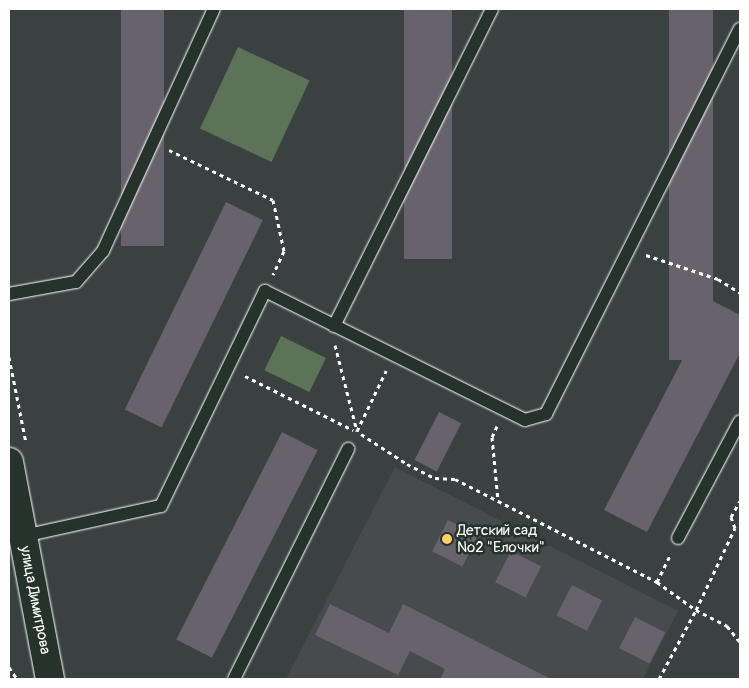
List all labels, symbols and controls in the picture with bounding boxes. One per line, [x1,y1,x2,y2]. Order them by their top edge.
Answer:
place label: Детский сад №2 "Елочки" [457,521,545,556]
marker: Детский сад №2 "Елочки" [441,533,453,545]
street label: улица Димитрова [16,544,54,656]

